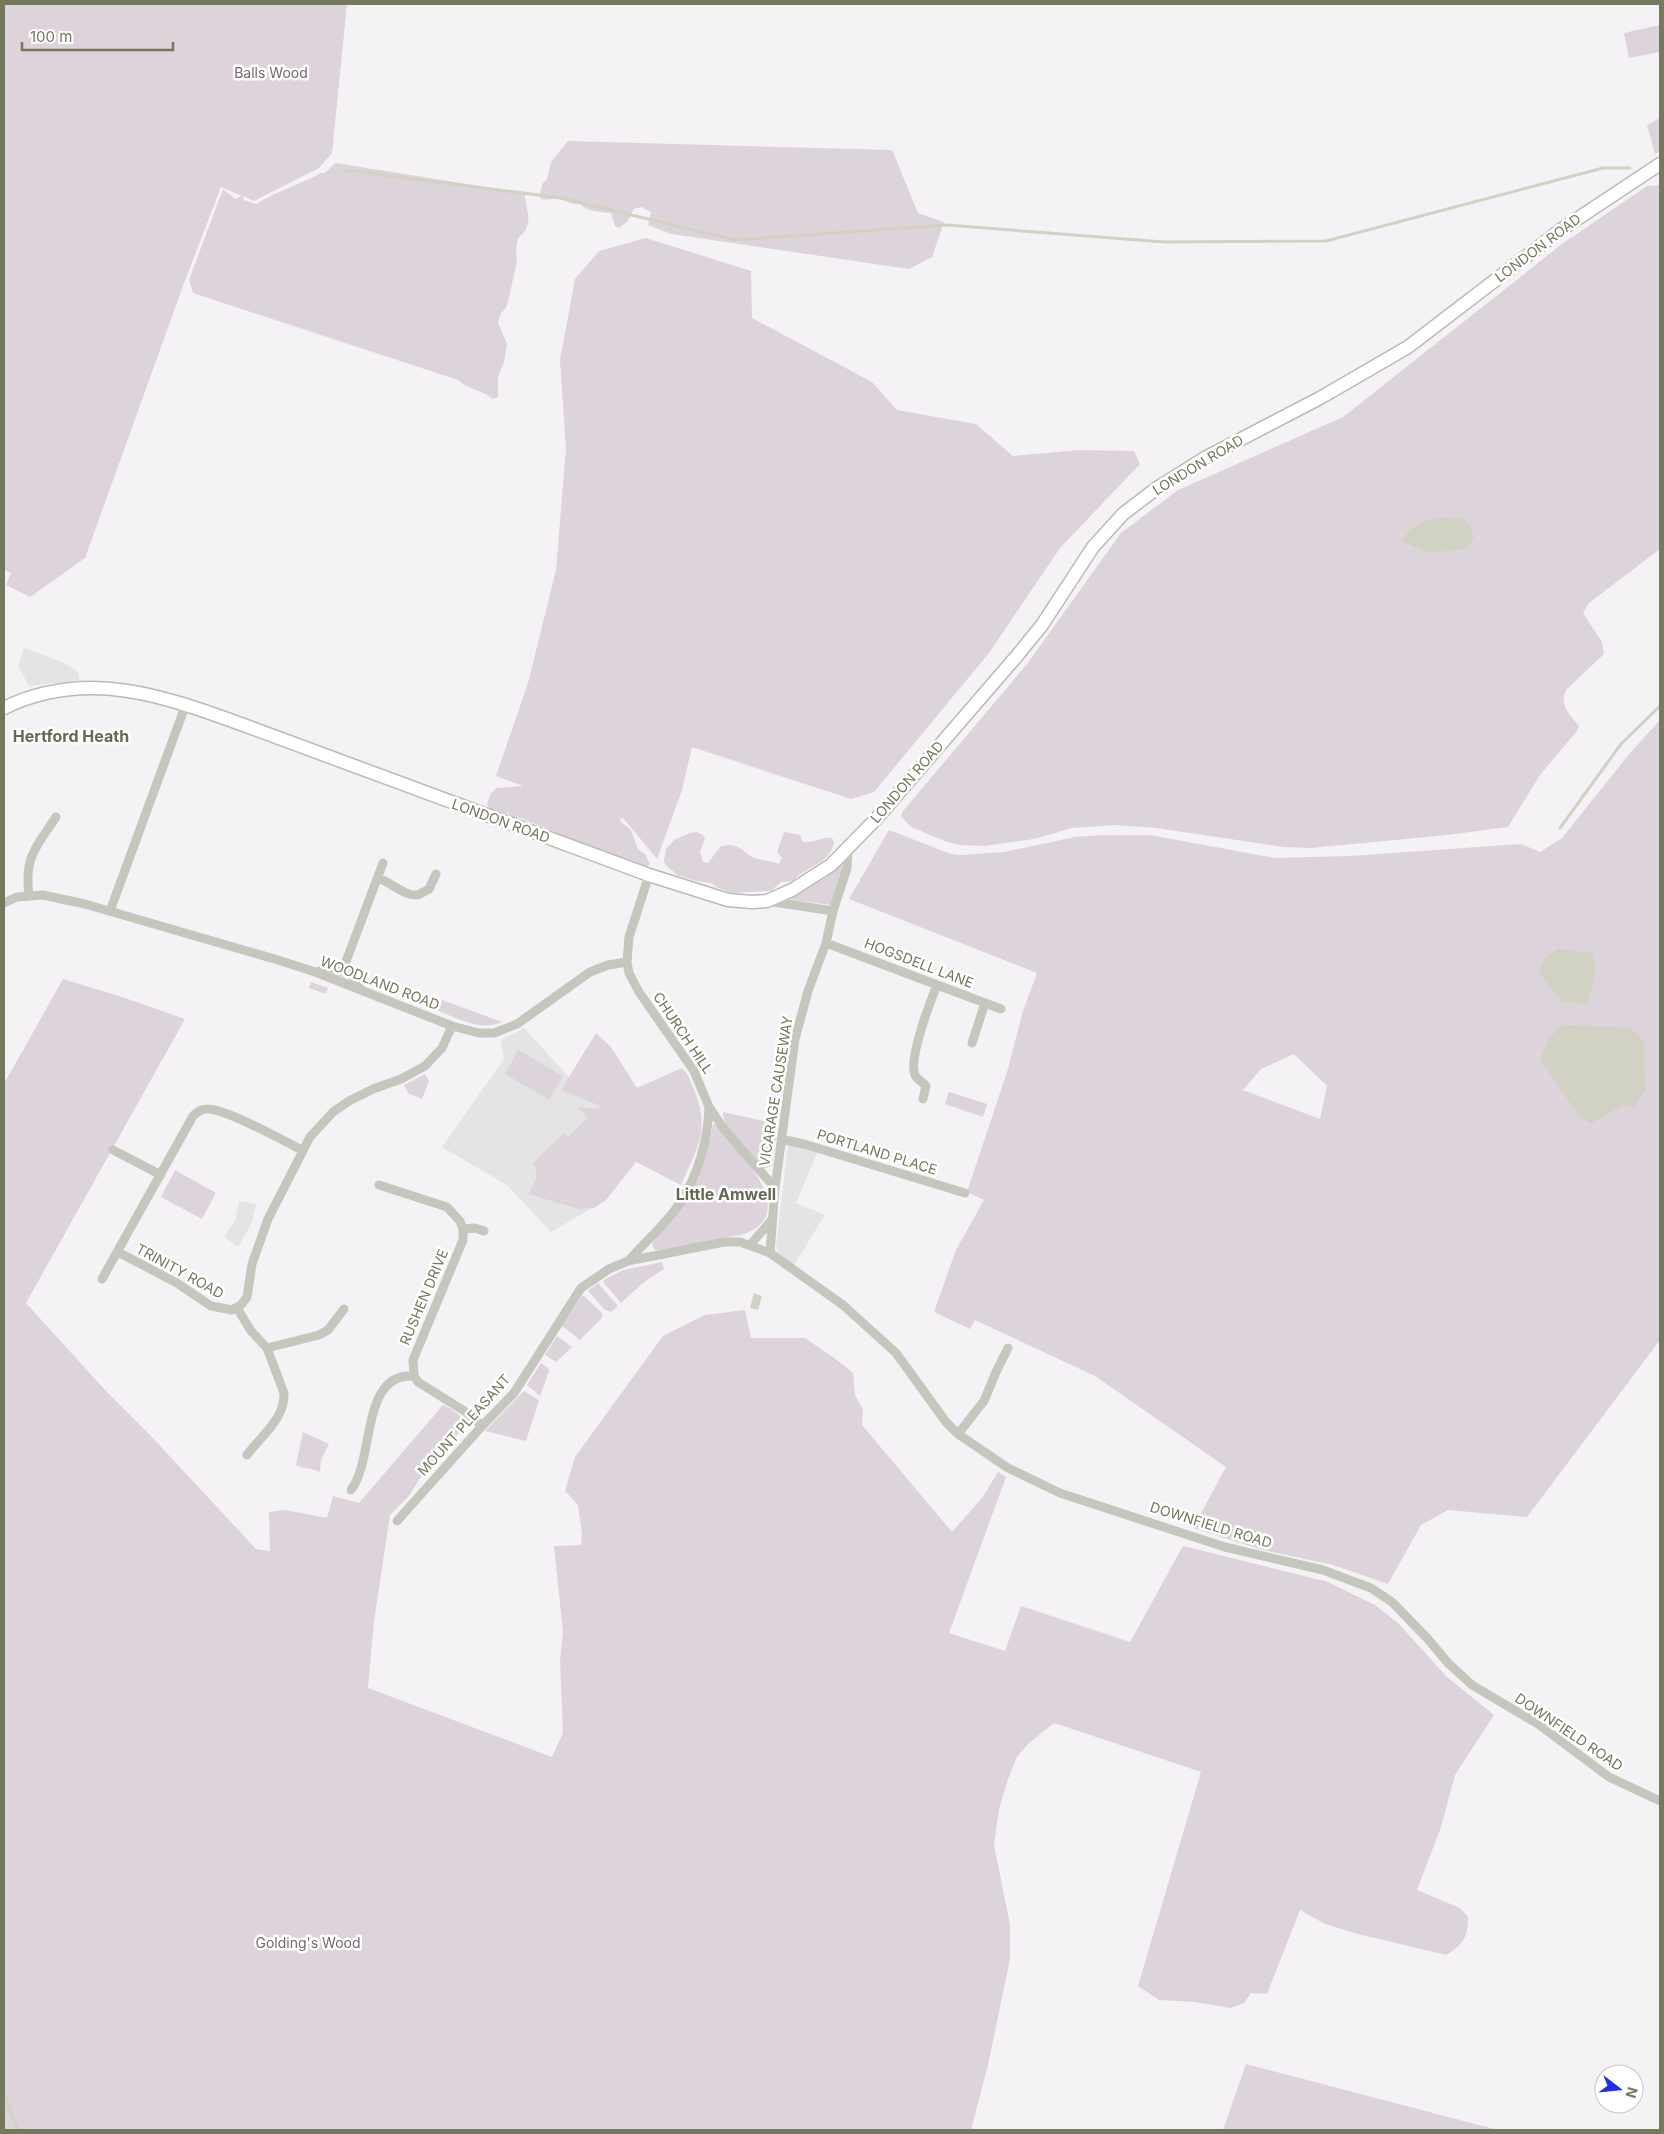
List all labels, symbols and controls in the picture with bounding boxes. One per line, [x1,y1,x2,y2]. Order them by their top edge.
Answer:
scale bar [22,20,174,52]
text: 100 m [30,27,72,46]
park label: Balls Wood [234,64,308,81]
street label: LONDON ROAD [1491,210,1584,285]
street label: LONDON ROAD [1149,431,1246,498]
district label: Hertford Heath [13,726,129,746]
street label: LONDON ROAD [866,737,947,826]
street label: LONDON ROAD [450,795,553,846]
street label: HOGSDELL LANE [862,934,976,991]
street label: WOODLAND ROAD [318,952,442,1013]
street label: CHURCH HILL [650,989,717,1077]
street label: VICARAGE CAUSEWAY [755,1014,796,1167]
street label: PORTLAND PLACE [815,1125,939,1178]
district label: Little Amwell [676,1184,776,1204]
street label: TRINITY ROAD [133,1239,227,1302]
street label: RUSHEN DRIVE [396,1246,451,1347]
street label: MOUNT PLEASANT [414,1371,514,1479]
street label: DOWNFIELD ROAD [1148,1498,1274,1551]
street label: DOWNFIELD ROAD [1512,1689,1626,1774]
park label: Golding's Wood [255,1934,361,1951]
north arrow [1594,2064,1644,2114]
text: N [1622,2085,1642,2100]

